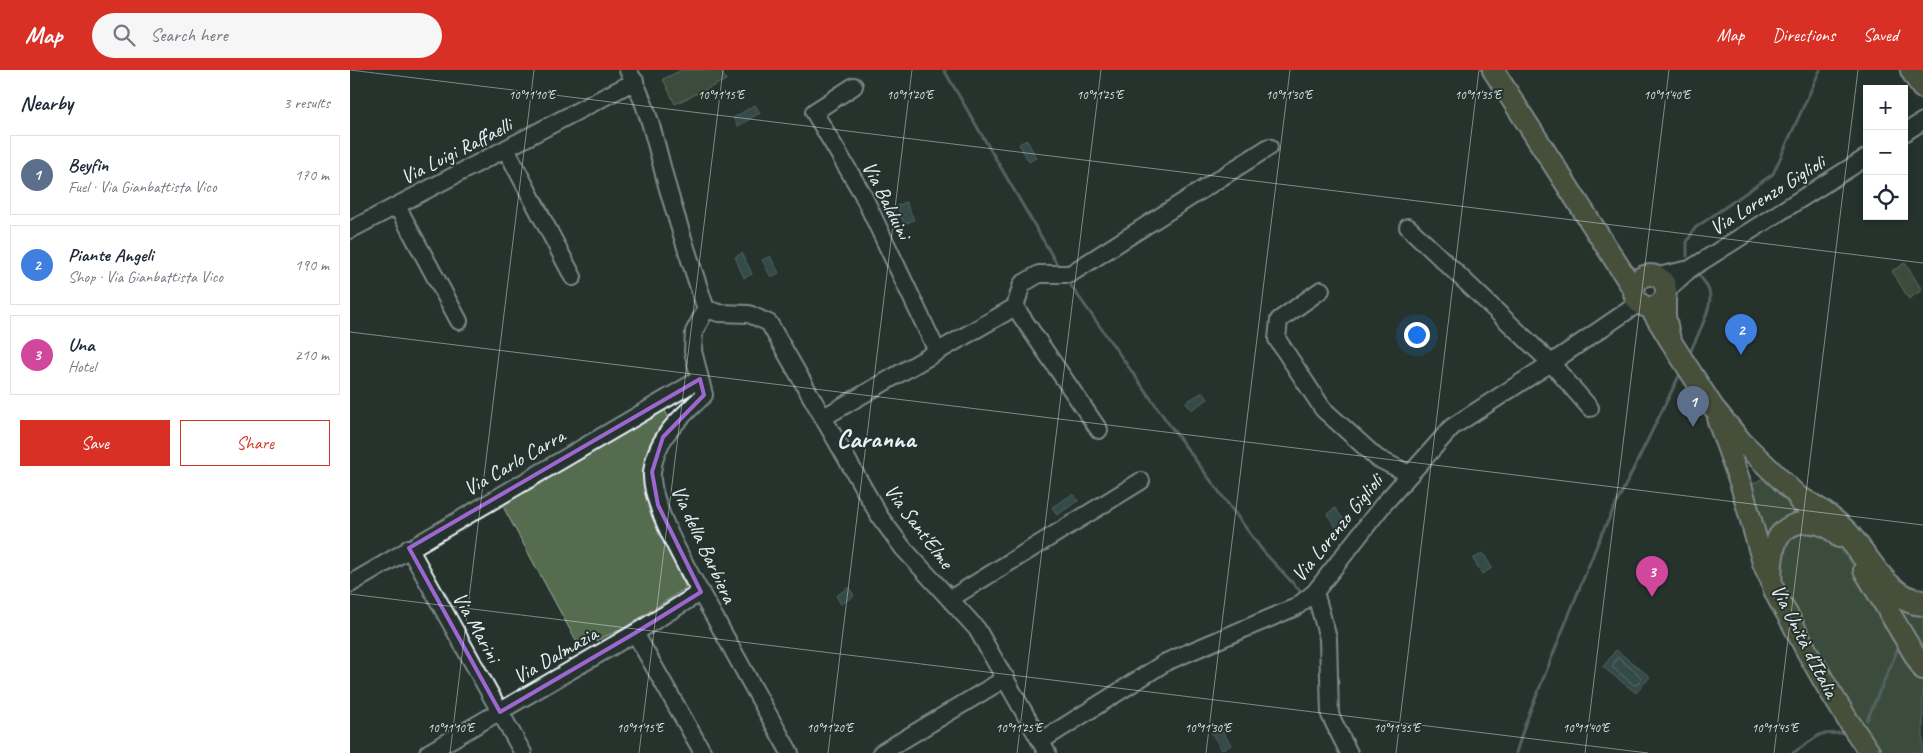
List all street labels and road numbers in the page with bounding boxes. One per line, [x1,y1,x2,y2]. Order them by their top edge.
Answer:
street label: Via Luigi Raffaelli [396,111,519,190]
street label: Via Lorenzo Giglioli [1705,148,1832,241]
street label: Via Balduini [856,157,919,246]
street label: Via Carlo Carra [459,421,571,501]
street label: Via Lorenzo Giglioli [1286,467,1390,587]
street label: Via Sant'Elme [879,478,961,575]
street label: Via della Barbiera [665,481,743,608]
street label: Via Unità d'Italia [1765,580,1846,704]
street label: Via Marini [447,587,508,669]
street label: Via Dalmazia [508,619,604,690]

